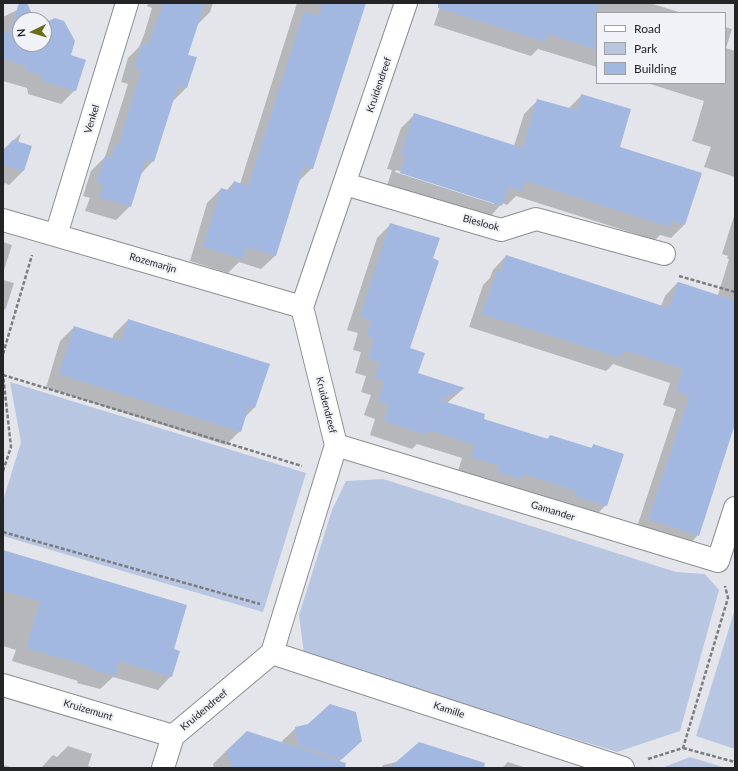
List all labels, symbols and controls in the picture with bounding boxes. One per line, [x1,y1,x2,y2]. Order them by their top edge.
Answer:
north arrow [12,12,52,52]
legend [596,12,726,84]
text: Road [634,21,661,36]
text: N [14,28,27,38]
text: Park [634,41,657,56]
street label: Kruidendreef [364,56,394,114]
text: Building [634,61,677,76]
street label: Venkel [82,103,102,135]
street label: Bieslook [462,212,500,234]
street label: Rozemarijn [128,251,178,275]
street label: Kruidendreef [313,376,339,434]
street label: Gamander [529,499,577,523]
street label: Kruidendreef [178,687,230,733]
street label: Kruizemunt [62,697,114,723]
street label: Kamille [432,699,466,721]

